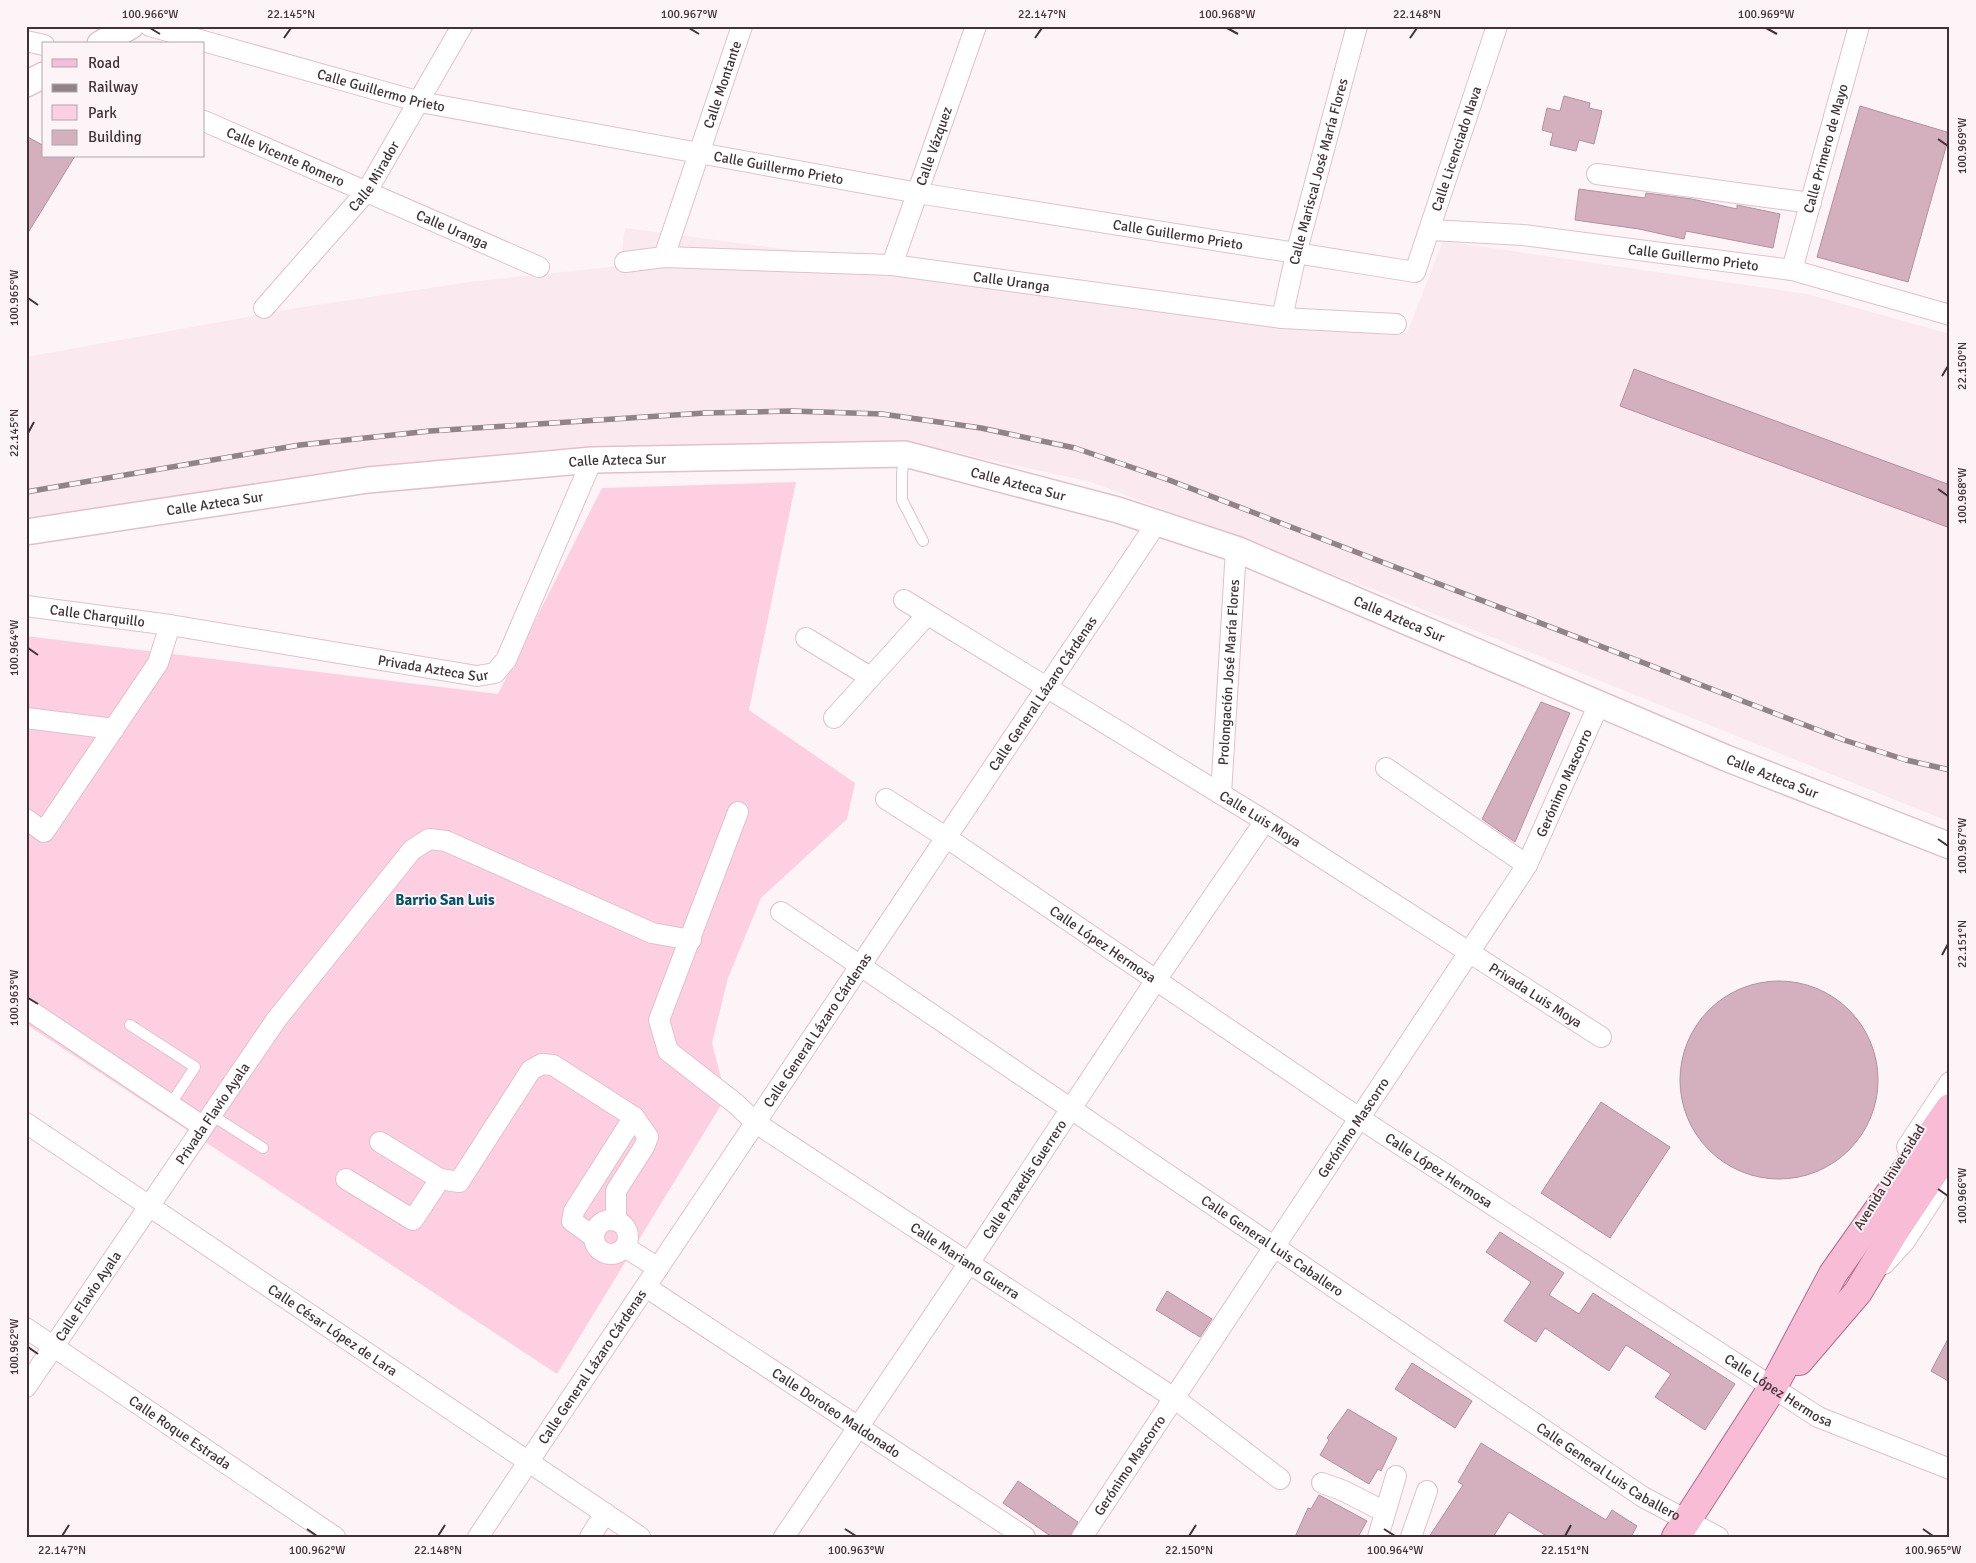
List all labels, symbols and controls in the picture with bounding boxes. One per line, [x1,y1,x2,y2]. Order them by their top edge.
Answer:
text: 100.966°W [122,7,178,22]
text: 22.145°N [267,7,315,22]
text: 100.967°W [661,7,717,22]
text: 22.147°N [1018,7,1066,22]
text: 100.968°W [1199,7,1255,22]
text: 22.148°N [1393,7,1441,22]
text: 100.969°W [1738,7,1794,22]
street label: Calle Montante [700,39,745,131]
legend [42,42,205,158]
text: Road [88,54,120,72]
street label: Calle Guillermo Prieto [315,65,446,115]
street label: Calle Mariscal José María Flores [1286,76,1352,266]
text: Railway [88,78,138,96]
street label: Calle Primero de Mayo [1800,82,1852,215]
street label: Calle Licenciado Nava [1428,84,1485,214]
text: Park [88,104,117,122]
street label: Calle Vázquez [913,104,956,188]
text: 100.969°W [1955,118,1970,174]
street label: Calle Vicente Romero [224,124,347,190]
text: Building [88,128,142,146]
street label: Calle Mirador [345,137,403,215]
street label: Calle Guillermo Prieto [712,148,845,188]
street label: Calle Uranga [413,207,491,253]
street label: Calle Guillermo Prieto [1112,216,1244,254]
street label: Calle Guillermo Prieto [1627,241,1760,275]
street label: Calle Uranga [972,268,1051,295]
text: 100.965°W [7,270,22,326]
text: 22.150°N [1955,342,1970,390]
text: 22.145°N [7,409,22,457]
street label: Calle Azteca Sur [568,451,667,471]
street label: Calle Azteca Sur [969,464,1068,505]
text: 100.968°W [1955,468,1970,524]
street label: Calle Azteca Sur [165,488,265,520]
street label: Prolongación José María Flores [1215,579,1243,766]
street label: Calle Azteca Sur [1351,592,1448,646]
street label: Calle Charquillo [49,601,146,631]
street label: Calle General Lázaro Cárdenas [985,613,1101,774]
text: 100.964°W [7,620,22,676]
street label: Privada Azteca Sur [376,652,491,685]
street label: Gerónimo Mascorro [1533,726,1596,840]
street label: Calle Azteca Sur [1724,751,1822,803]
street label: Calle Luis Moya [1216,787,1304,851]
text: 100.967°W [1955,818,1970,874]
district label: Barrio San Luis [395,891,495,909]
street label: Calle López Hermosa [1046,902,1159,987]
text: 22.151°N [1955,920,1970,968]
street label: Calle General Lázaro Cárdenas [760,950,875,1111]
street label: Privada Luis Moya [1486,959,1585,1032]
text: 100.963°W [7,970,22,1026]
street label: Privada Flavio Ayala [172,1059,253,1168]
street label: Gerónimo Mascorro [1314,1074,1393,1181]
street label: Calle Praxedis Guerrero [979,1116,1070,1243]
street label: Avenida Universidad [1850,1121,1929,1233]
street label: Calle López Hermosa [1382,1129,1496,1212]
text: 100.966°W [1955,1168,1970,1224]
street label: Calle General Luis Caballero [1198,1192,1347,1300]
street label: Calle Mariano Guerra [907,1219,1023,1303]
street label: Calle Flavio Ayala [52,1248,125,1345]
street label: Calle César López de Lara [265,1281,400,1380]
street label: Calle General Lázaro Cárdenas [535,1286,650,1447]
text: 100.962°W [7,1319,22,1375]
street label: Calle López Hermosa [1721,1350,1835,1431]
street label: Calle Doroteo Maldonado [768,1364,904,1462]
street label: Calle Roque Estrada [125,1392,234,1473]
street label: Gerónimo Mascorro [1091,1412,1169,1519]
street label: Calle General Luis Caballero [1533,1419,1683,1524]
text: 22.147°N [38,1543,86,1558]
text: 100.962°W [289,1543,345,1558]
text: 22.148°N [414,1543,462,1558]
text: 100.963°W [828,1543,884,1558]
text: 22.150°N [1165,1543,1213,1558]
text: 100.964°W [1367,1543,1423,1558]
text: 22.151°N [1541,1543,1589,1558]
text: 100.965°W [1905,1543,1961,1558]

